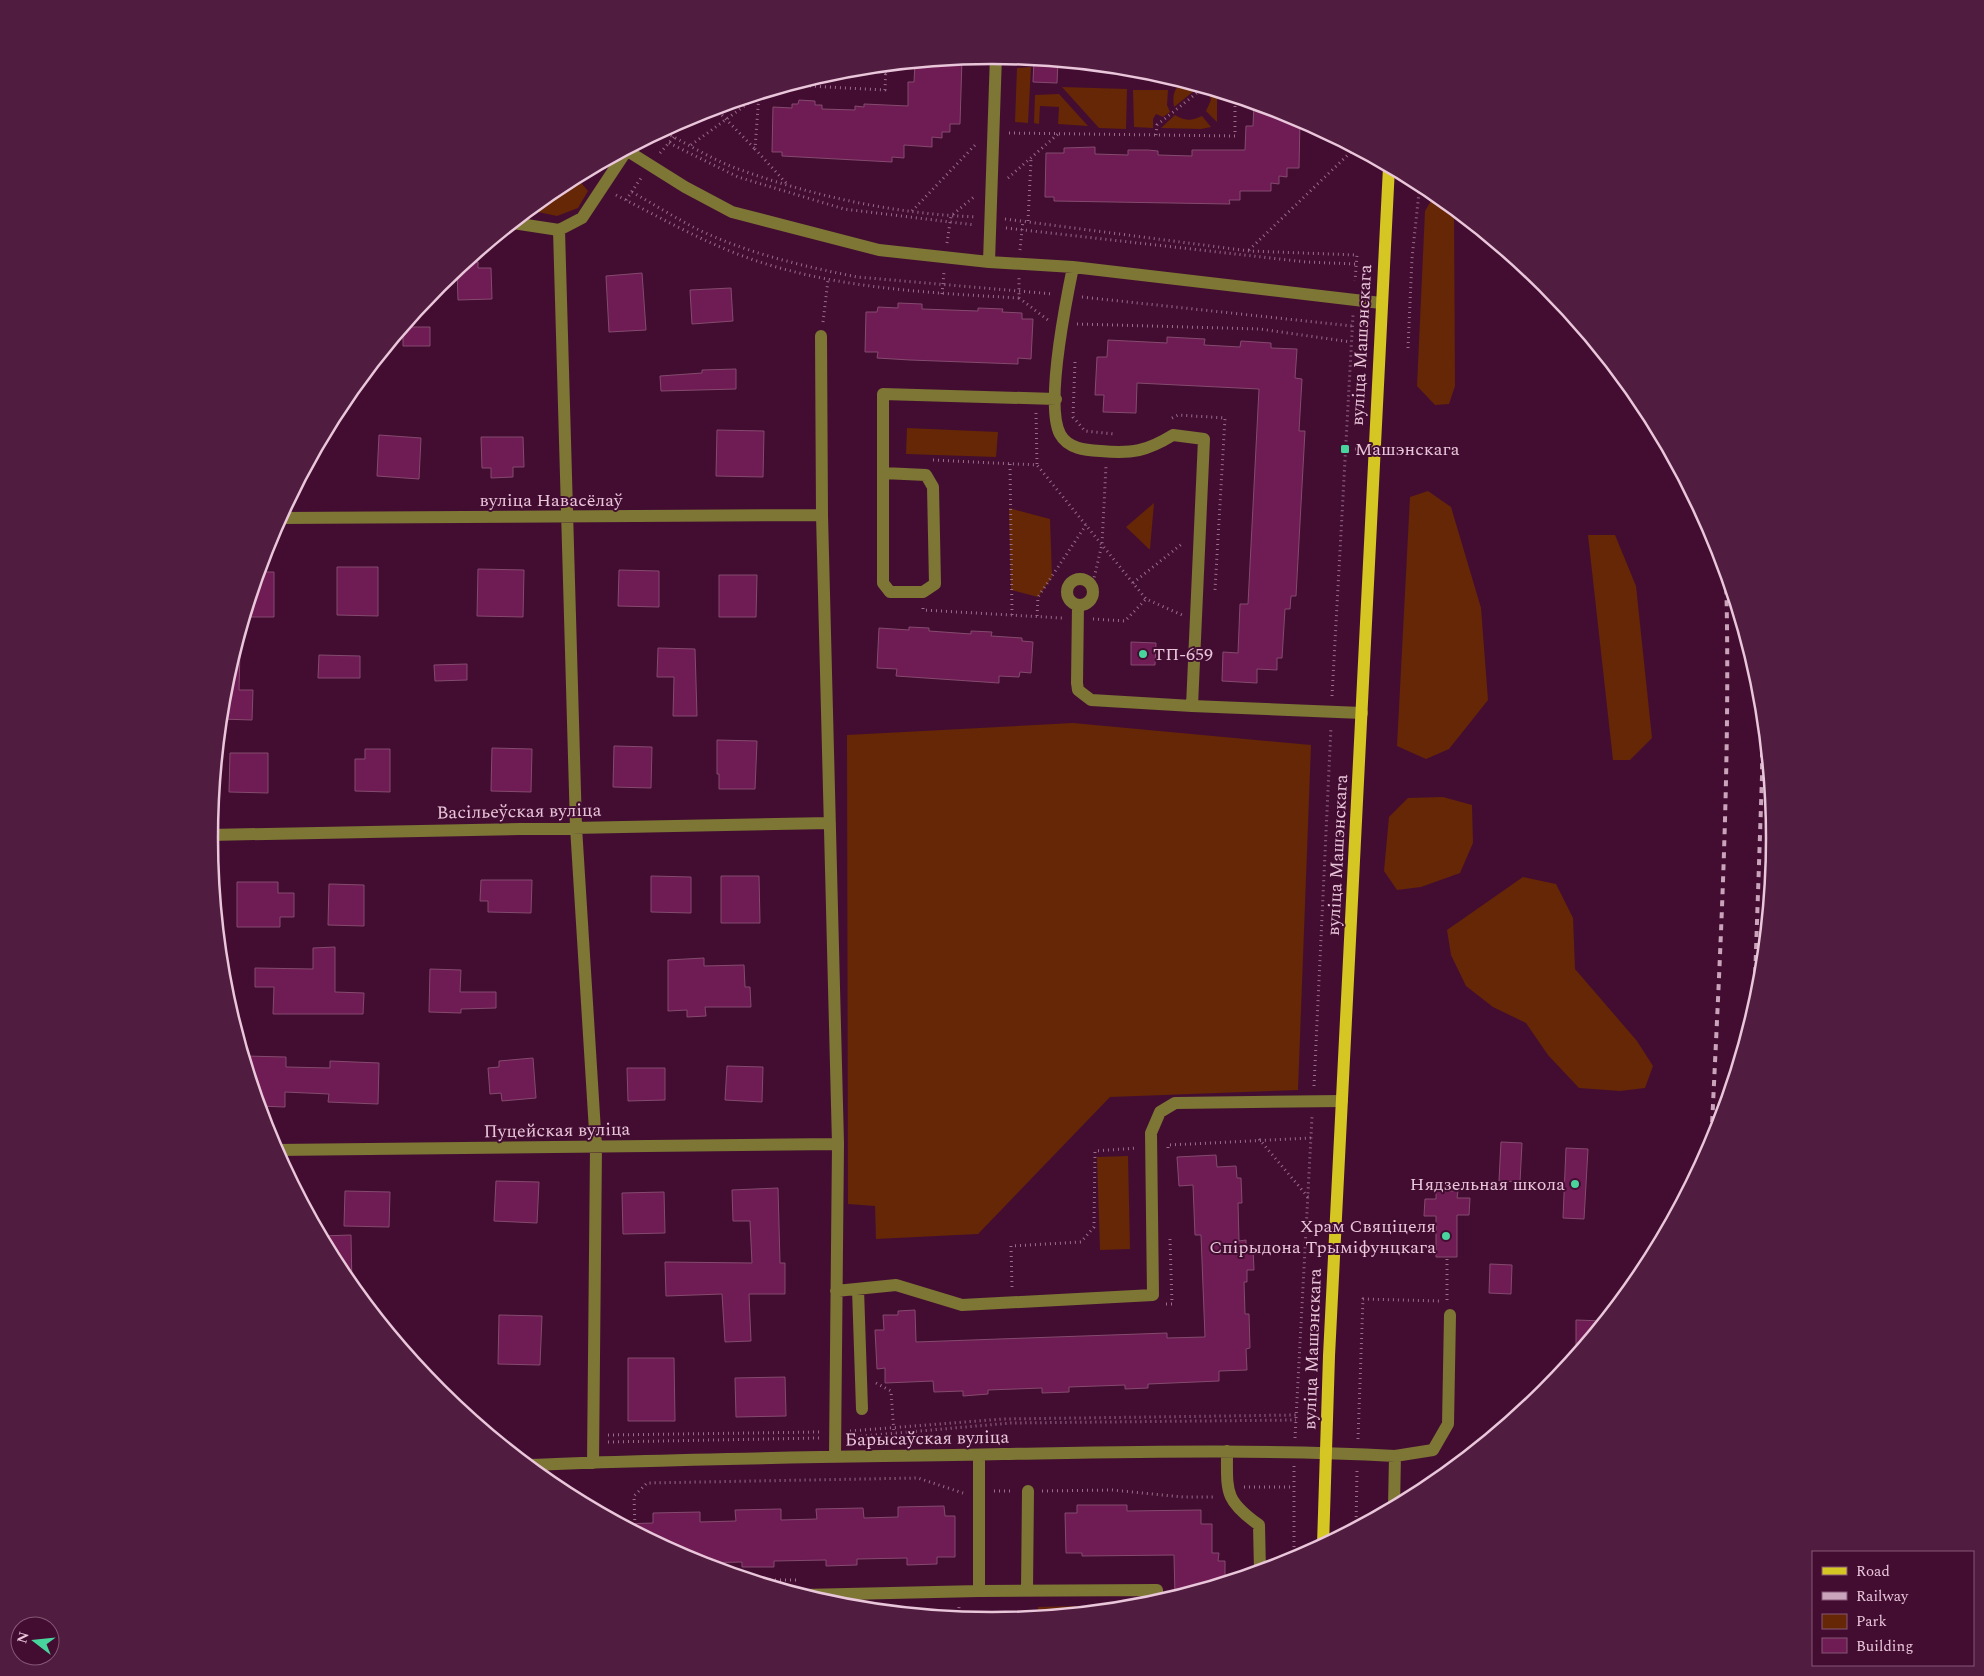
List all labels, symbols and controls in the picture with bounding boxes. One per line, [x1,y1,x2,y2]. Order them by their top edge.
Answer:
street label: вуліца Машэнскага [1344,264,1379,426]
place label: Машэнскага [1355,436,1460,463]
marker: Машэнскага [1339,443,1351,455]
street label: вуліца Навасёлаў [479,487,624,514]
place label: ТП-659 [1153,641,1213,668]
marker: ТП-659 [1137,648,1149,660]
street label: вуліца Машэнскага [1320,774,1355,936]
street label: Васільеўская вуліца [436,797,602,826]
street label: Пуцейская вуліца [483,1116,631,1145]
place label: Нядзельная школа [1410,1171,1565,1198]
marker: Нядзельная школа [1569,1178,1581,1190]
place label: Храм Свяціцеля Спірыдона Трыміфунцкага [1209,1213,1436,1261]
marker: Храм Свяціцеля Спірыдона Трыміфунцкага [1440,1230,1452,1242]
street label: вуліца Машэнскага [1296,1268,1329,1430]
street label: Барысаўская вуліца [845,1424,1010,1453]
legend [1812,1551,1974,1666]
text: Road [1856,1560,1890,1583]
text: Railway [1856,1585,1909,1608]
text: Park [1856,1610,1887,1633]
north arrow [10,1616,60,1666]
text: N [11,1629,35,1646]
text: Building [1856,1635,1913,1658]

